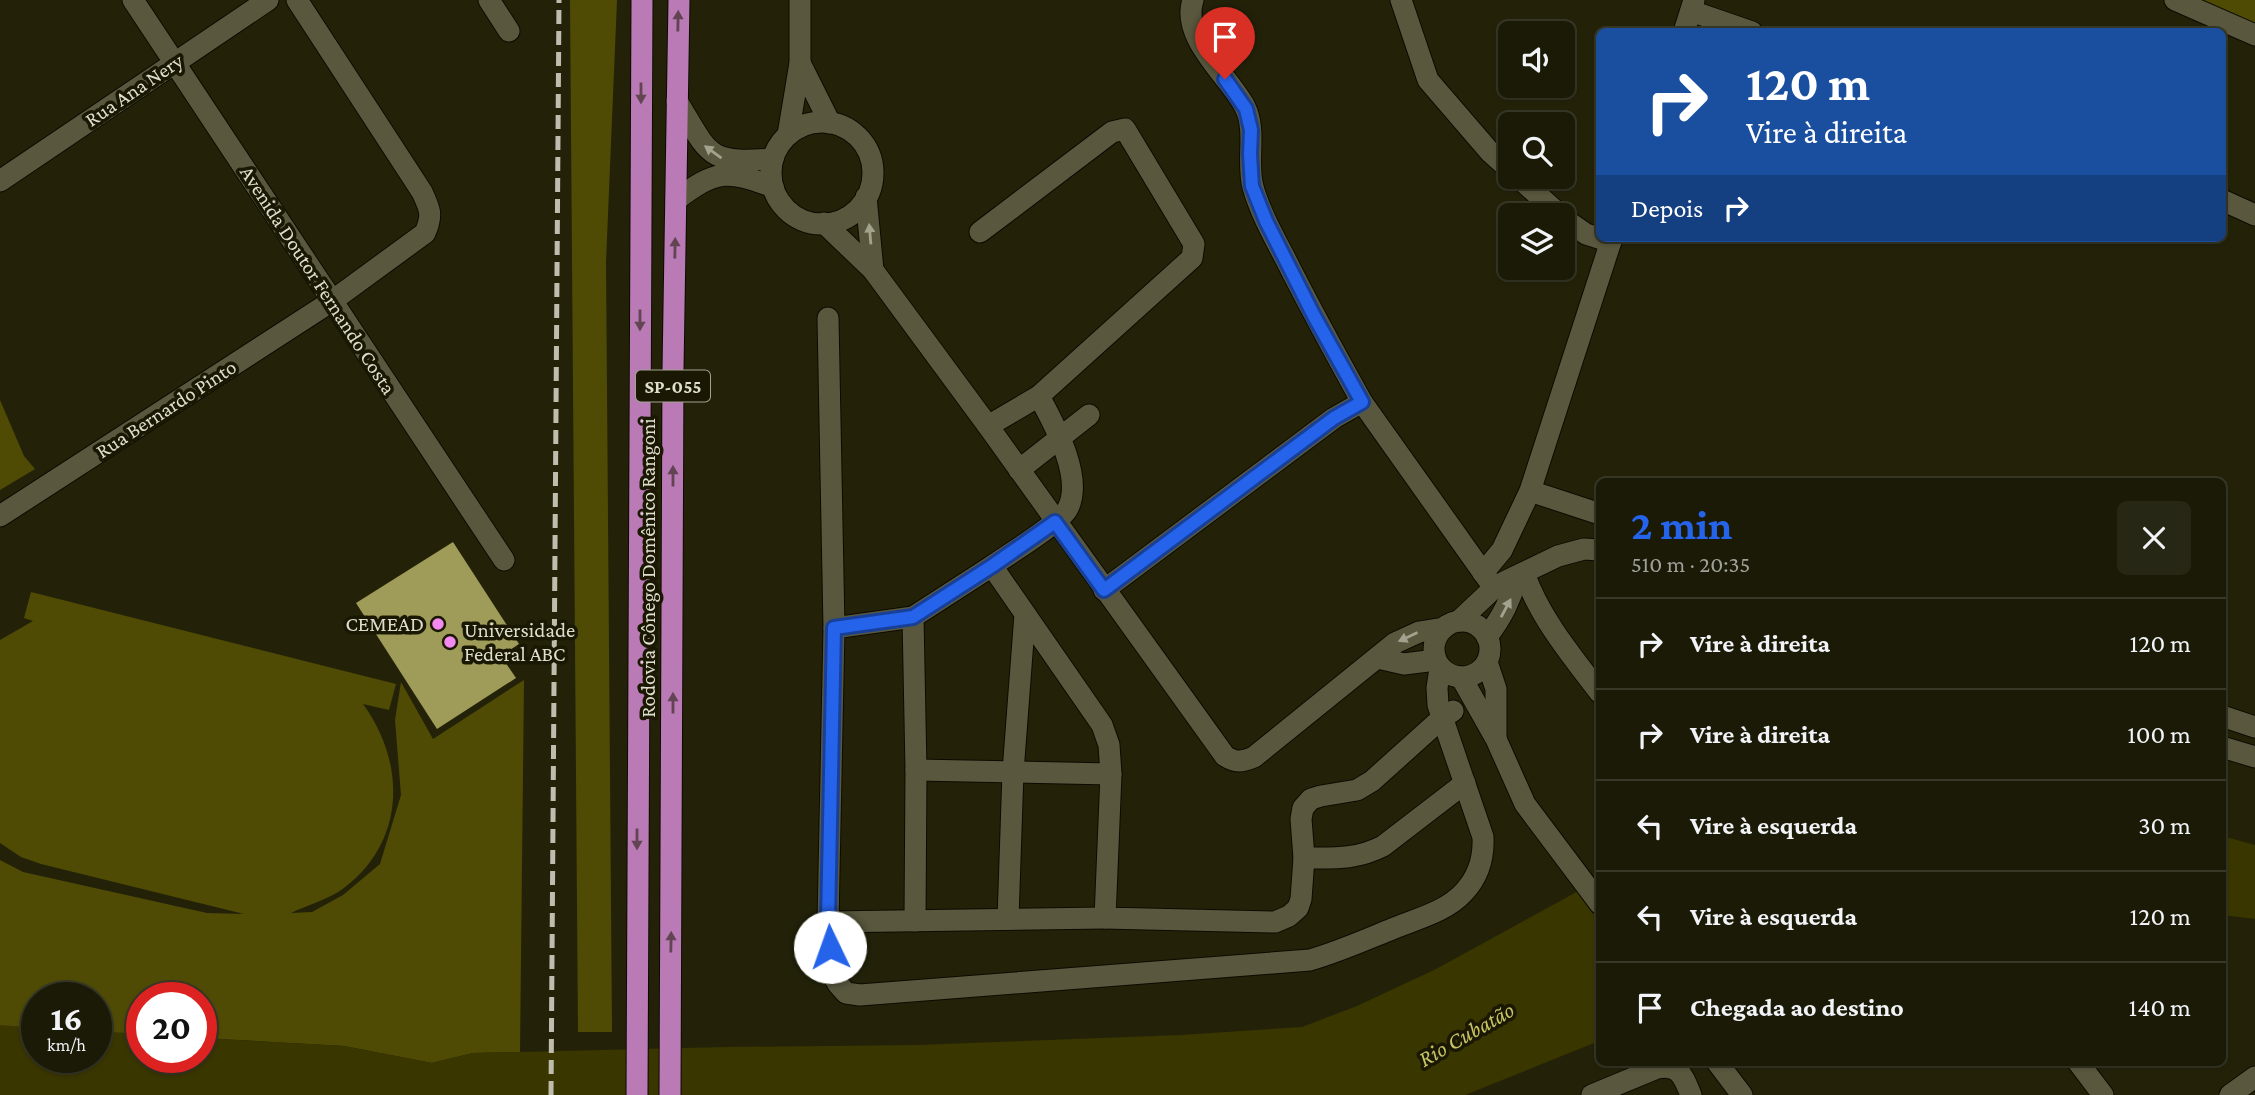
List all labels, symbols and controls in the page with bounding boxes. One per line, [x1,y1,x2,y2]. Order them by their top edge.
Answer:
pin [1195,7,1255,79]
one-way arrow [672,10,684,32]
icon: arrive [1206,18,1244,56]
map controls [1498,21,1575,280]
button: sound [1498,21,1575,98]
street label: Rua Ana Nery [80,48,188,132]
icon: right [1631,56,1722,147]
text: 120 m [1746,56,1870,111]
one-way arrow [635,82,647,104]
button: search [1498,112,1575,189]
text: Vire à direita [1746,114,1907,150]
one-way arrow [705,144,723,159]
street label: Avenida Doutor Fernando Costa [235,161,401,399]
icon: right [1717,189,1755,227]
text: Depois [1631,194,1703,223]
button: layers [1498,203,1575,280]
one-way arrow [864,222,875,244]
one-way arrow [669,237,681,259]
one-way arrow [634,309,646,331]
street label: Rua Bernardo Pinto [91,355,241,463]
road number: SP-055 [636,370,710,402]
street label: Rodovia Cônego Domênico Rangoni [636,418,660,718]
one-way arrow [667,464,679,486]
text: 2 min [1631,501,1732,548]
button: close [2117,501,2191,575]
text: 510 m · 20:35 [1631,551,1750,577]
one-way arrow [1499,598,1511,618]
place label: CEMEAD [345,612,424,636]
marker: CEMEAD [430,616,446,632]
place label: Universidade Federal ABC [464,618,575,666]
icon: right [1631,625,1669,663]
text: Vire à direita [1690,629,1830,658]
text: 120 m [2130,629,2191,658]
one-way arrow [1398,631,1418,643]
marker: Universidade Federal ABC [442,634,458,650]
one-way arrow [667,692,679,714]
icon: right [1631,716,1669,754]
text: Vire à direita [1690,720,1830,749]
text: 100 m [2127,720,2191,749]
icon: left [1631,807,1669,845]
text: Vire à esquerda [1690,811,1857,840]
text: 30 m [2138,811,2191,840]
one-way arrow [632,828,643,850]
icon: left [1631,898,1669,936]
text: Vire à esquerda [1690,902,1857,931]
text: 120 m [2130,902,2191,931]
position arrow [793,910,867,984]
one-way arrow [665,931,677,953]
speed limit sign: 20 [126,982,217,1073]
icon: arrive [1631,989,1669,1027]
text: Chegada ao destino [1690,993,1904,1022]
text: 140 m [2129,993,2191,1022]
water label: Rio Cubatão [1413,996,1519,1072]
text: 16 [50,999,83,1038]
text: km/h [47,1035,86,1055]

